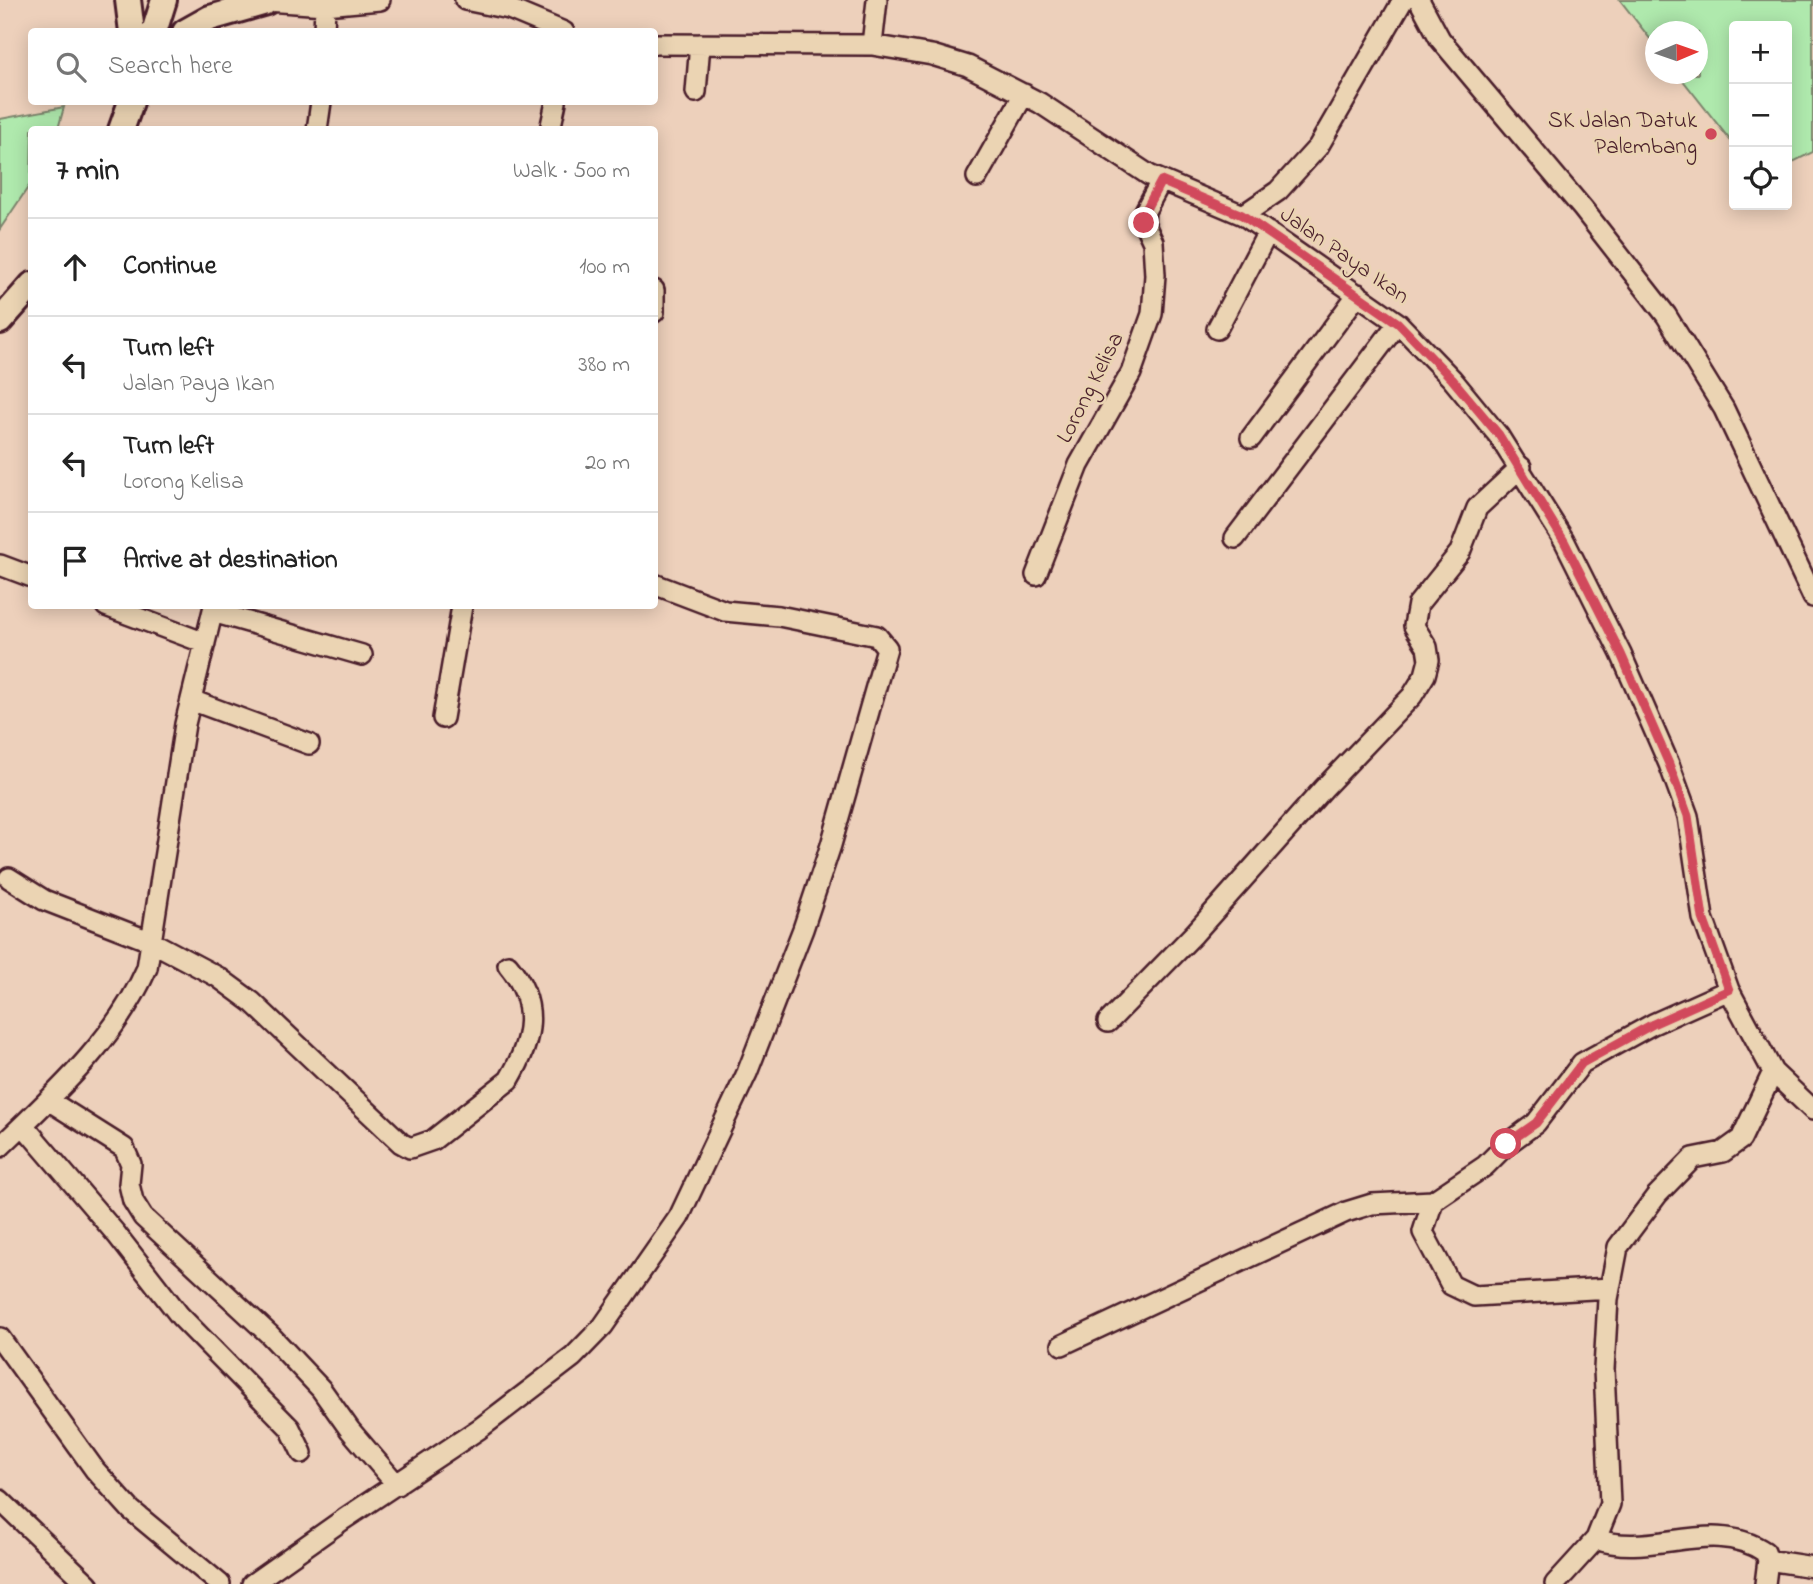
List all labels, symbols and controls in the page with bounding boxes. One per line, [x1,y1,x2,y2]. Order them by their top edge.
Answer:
north arrow [1645,21,1708,84]
map controls [1729,21,1792,210]
button: + [1729,21,1792,84]
search box [28,28,658,105]
icon: search [52,48,90,86]
text: Search here [108,48,233,86]
button: − [1729,84,1792,147]
place label: SK Jalan Datuk Palembang [1548,105,1698,165]
marker: SK Jalan Datuk Palembang [1703,126,1719,142]
button: locate [1729,147,1792,210]
text: 7 min [56,150,119,194]
text: Walk · 500 m [513,155,630,188]
street label: Jalan Paya Ikan [1271,199,1416,315]
route end [1128,207,1159,238]
icon: ahead [56,248,94,286]
text: Continue [123,248,216,286]
text: 100 m [579,251,630,284]
street label: Lorong Kelisa [1049,327,1134,450]
text: Turn left [123,330,214,368]
icon: left [56,346,94,384]
text: 380 m [578,349,630,382]
text: Jalan Paya Ikan [123,368,275,401]
text: Turn left [123,428,214,466]
icon: left [56,444,94,482]
text: 20 m [585,447,630,480]
text: Lorong Kelisa [123,466,244,499]
icon: arrive [56,542,94,580]
text: Arrive at destination [123,542,338,580]
route start [1490,1128,1521,1159]

